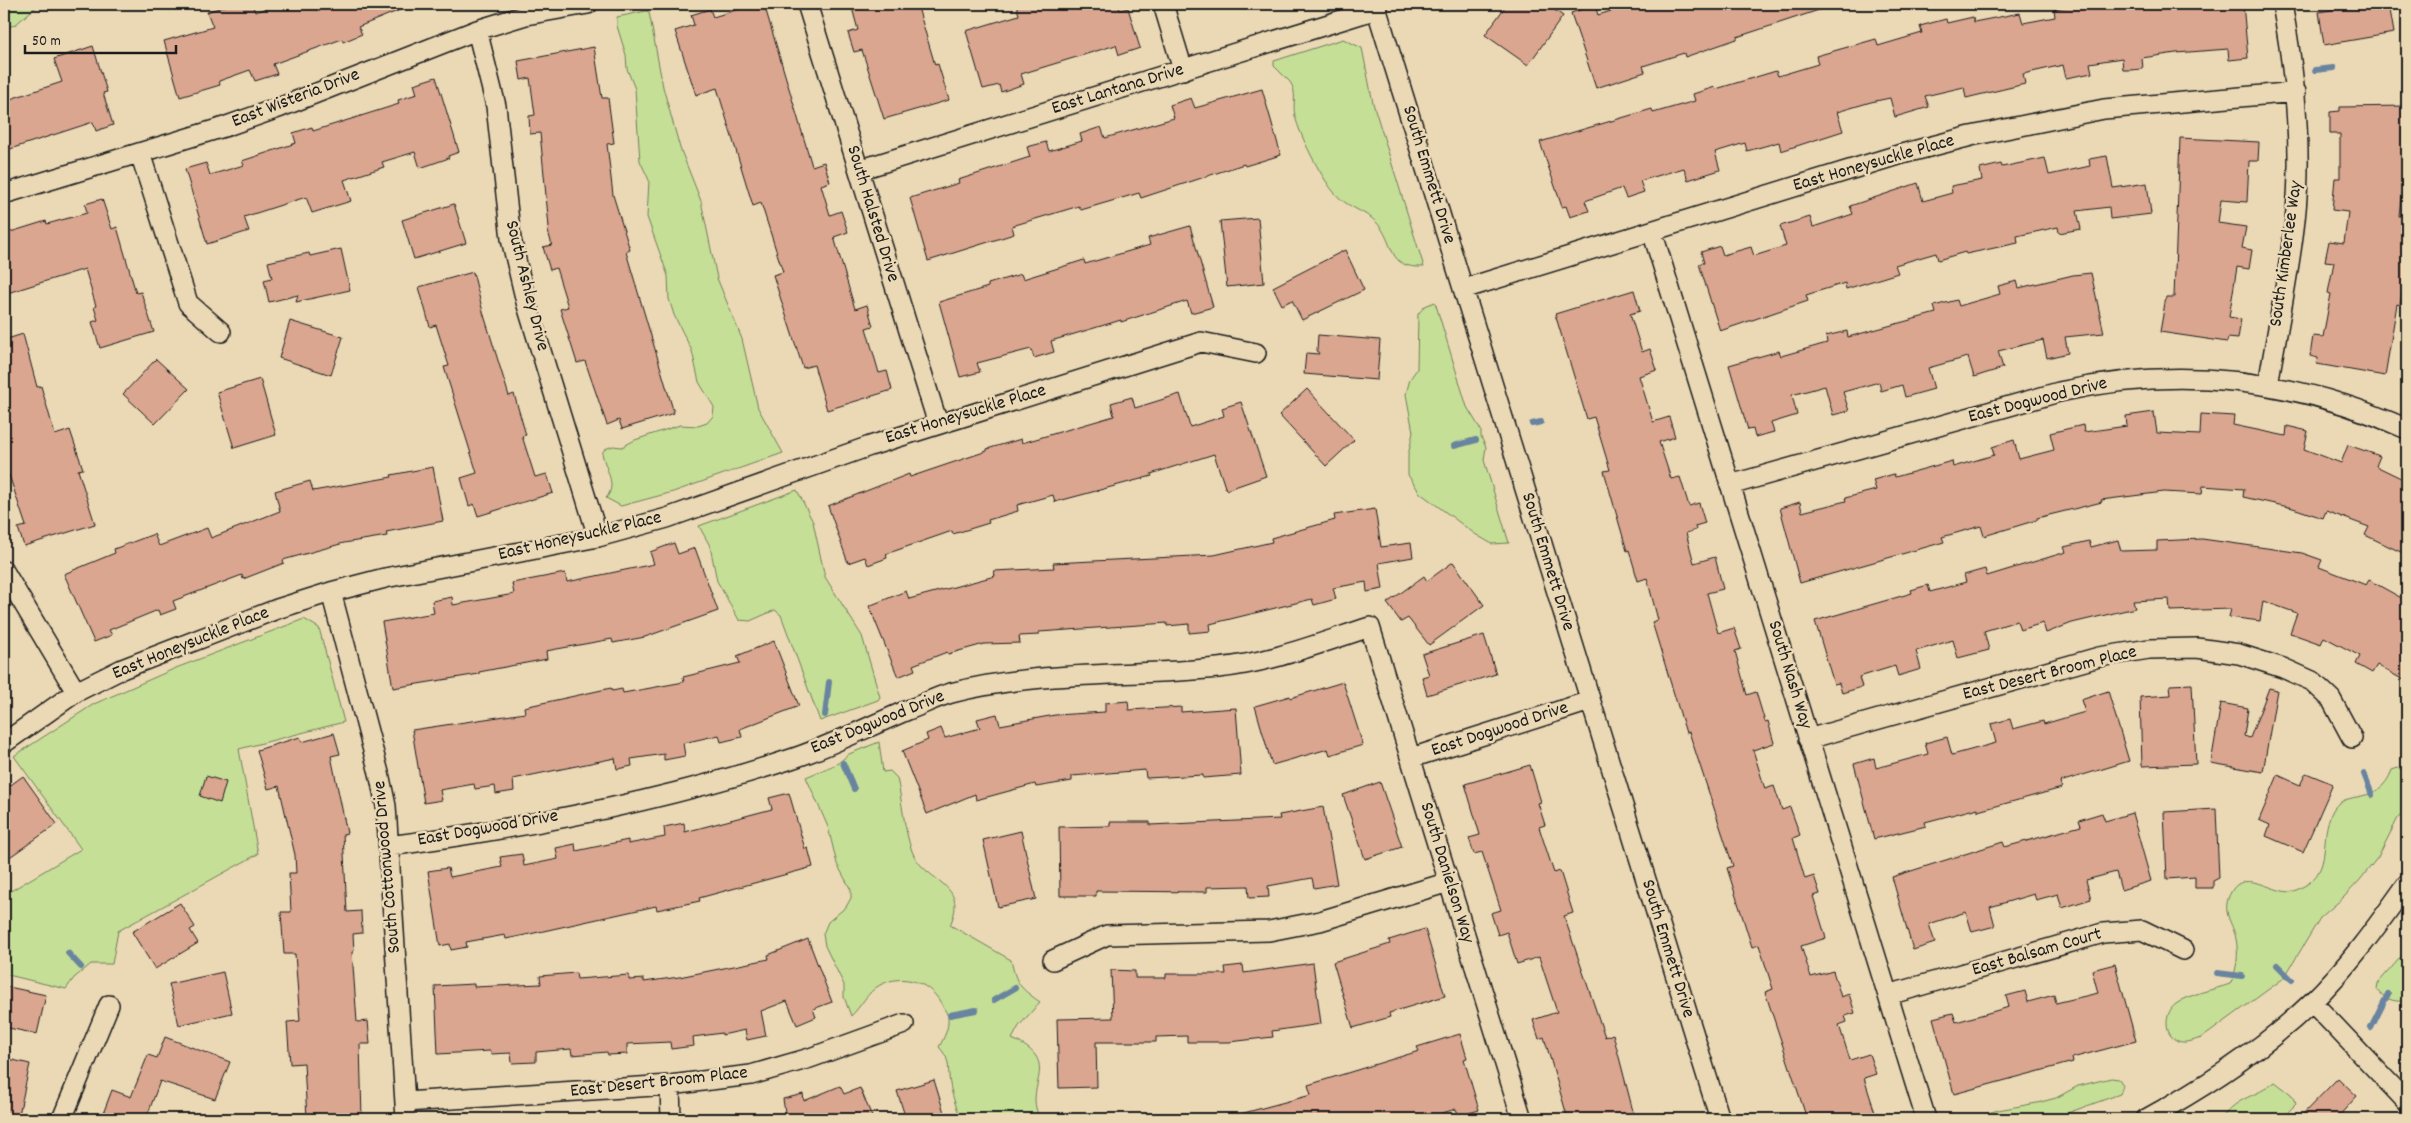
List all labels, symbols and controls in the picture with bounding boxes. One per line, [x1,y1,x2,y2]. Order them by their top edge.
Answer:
scale bar [25,22,176,54]
text: 50 m [32,31,61,53]
street label: East Lantana Drive [1049,57,1187,123]
street label: East Wisteria Drive [228,62,364,136]
street label: South Emmett Drive [1394,103,1462,247]
street label: East Honeysuckle Place [1790,128,1958,200]
street label: South Halsted Drive [838,142,906,286]
street label: South Kimberlee Way [2263,179,2311,329]
street label: South Ashley Drive [497,218,555,354]
street label: East Dogwood Drive [1966,371,2110,431]
street label: East Honeysuckle Place [882,378,1050,452]
street label: South Emmett Drive [1513,490,1581,634]
street label: East Honeysuckle Place [496,505,664,569]
street label: East Honeysuckle Place [109,600,273,688]
street label: South Nash Way [1760,618,1818,733]
street label: East Desert Broom Place [1960,639,2140,709]
street label: East Dogwood Drive [807,684,949,762]
street label: East Dogwood Drive [1428,695,1572,765]
street label: South Cottonwood Drive [367,780,409,954]
street label: South Danielson Way [1412,799,1480,947]
street label: East Dogwood Drive [415,803,561,855]
street label: South Emmett Drive [1633,877,1701,1021]
street label: East Balsam Court [1969,922,2105,984]
street label: East Desert Broom Place [569,1060,749,1106]

